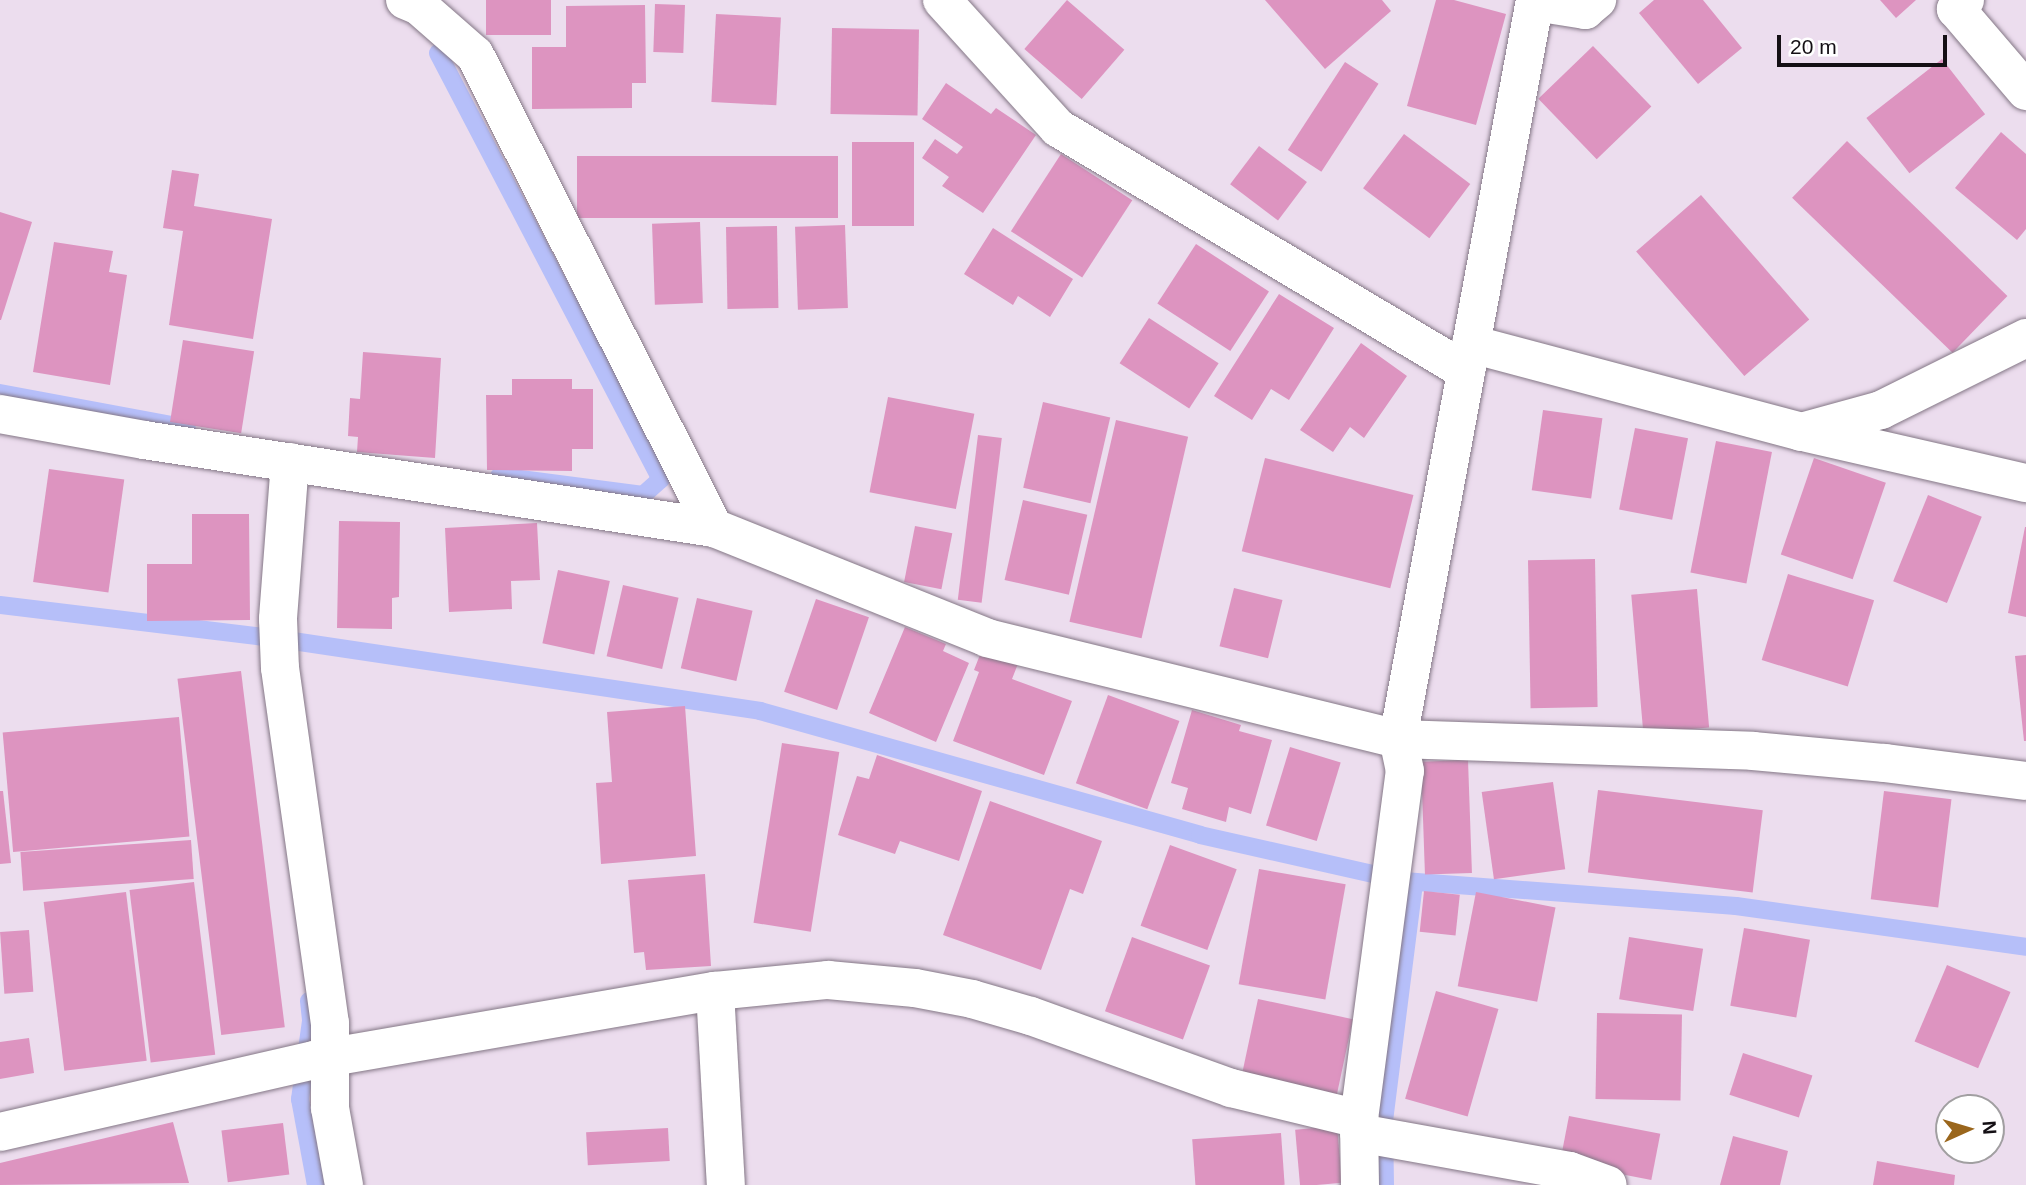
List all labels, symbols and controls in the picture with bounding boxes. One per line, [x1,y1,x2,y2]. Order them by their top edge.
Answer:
scale bar [1781,21,1951,65]
text: 20 m [1790,35,1837,58]
north arrow [1935,1094,2005,1164]
text: N [1978,1120,2000,1135]

